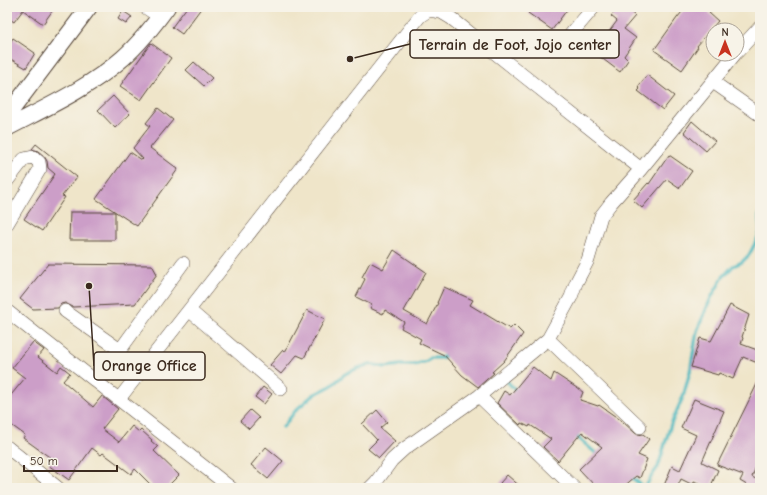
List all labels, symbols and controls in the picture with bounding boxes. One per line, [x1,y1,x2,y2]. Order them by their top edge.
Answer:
north arrow [705,22,745,62]
text: N [721,26,729,39]
callout: Terrain de Foot, Jojo center [410,30,619,58]
text: Terrain de Foot, Jojo center [419,36,612,54]
callout: Orange Office [94,352,205,380]
text: Orange Office [101,357,197,375]
scale bar [24,447,117,473]
text: 50 m [30,454,58,468]

